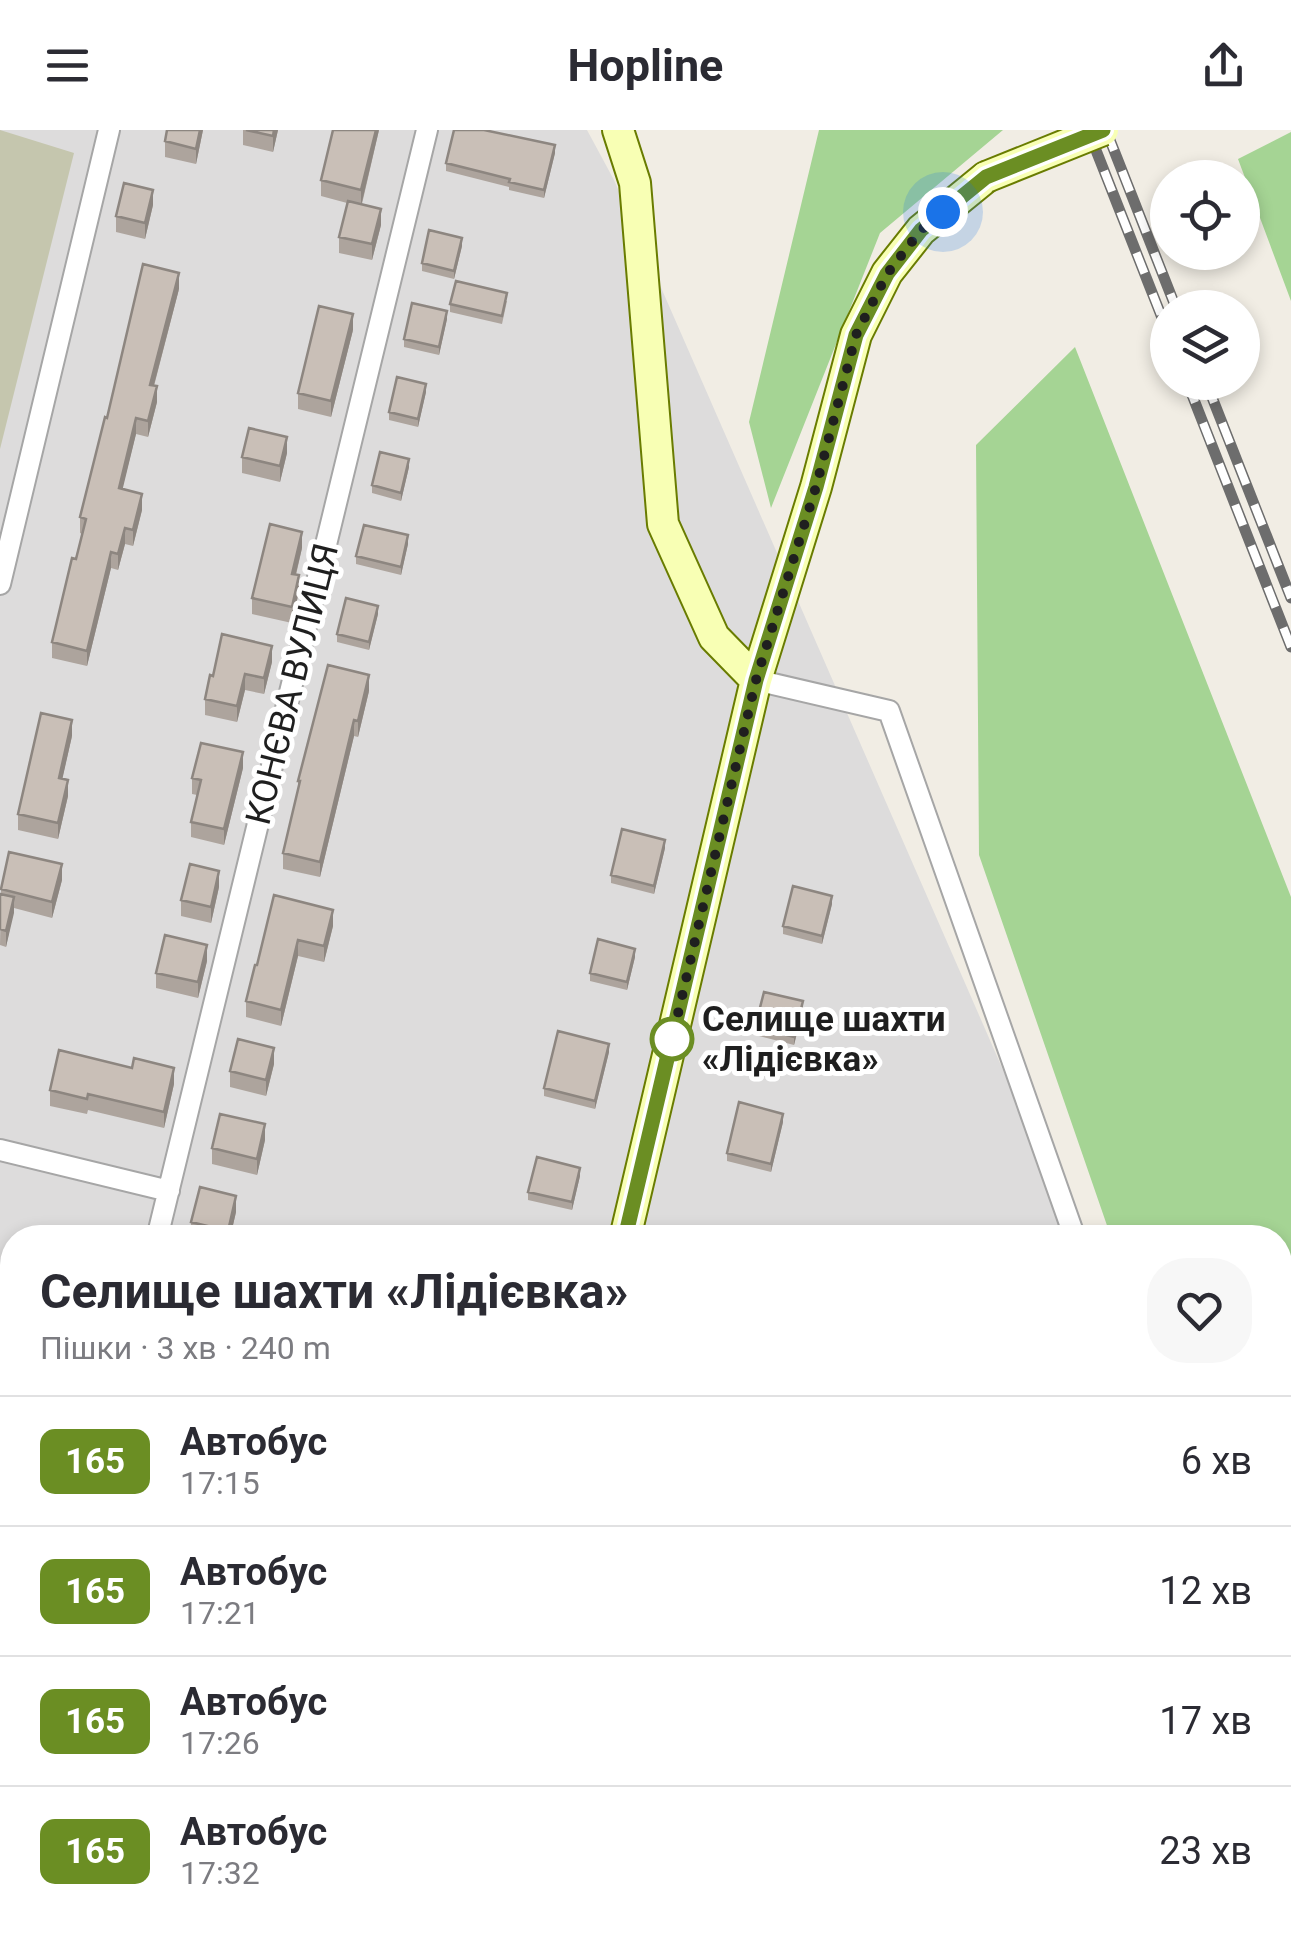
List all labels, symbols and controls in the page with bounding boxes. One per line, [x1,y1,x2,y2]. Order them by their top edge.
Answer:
icon: menu [40,38,95,93]
icon: share [1196,38,1251,93]
text: Hopline [568,39,723,92]
map controls [1150,160,1260,400]
button: locate [1150,160,1260,270]
your location [918,187,968,237]
button: layers [1150,290,1260,400]
street label: КОНЄВА ВУЛИЦЯ [238,539,347,829]
place label: Селище шахти «Лідієвка» [702,999,946,1080]
marker: Селище шахти «Лідієвка» [651,1018,693,1060]
button: heart [1147,1258,1252,1363]
text: Селище шахти «Лідієвка» [40,1263,628,1320]
text: Пішки · 3 хв · 240 m [40,1329,331,1367]
text: Автобус [180,1420,327,1464]
text: 6 хв [1181,1439,1252,1483]
text: 165 [65,1441,125,1482]
text: 17:15 [180,1464,260,1502]
text: Автобус [180,1550,327,1594]
text: 12 хв [1159,1569,1252,1613]
text: 165 [65,1571,125,1612]
text: 17:21 [180,1594,260,1632]
text: Автобус [180,1680,327,1724]
text: 17 хв [1159,1699,1252,1743]
text: 165 [65,1701,125,1742]
text: 17:26 [180,1724,260,1762]
text: Автобус [180,1810,327,1854]
text: 23 хв [1159,1829,1252,1873]
text: 165 [65,1831,125,1872]
text: 17:32 [180,1854,260,1892]

